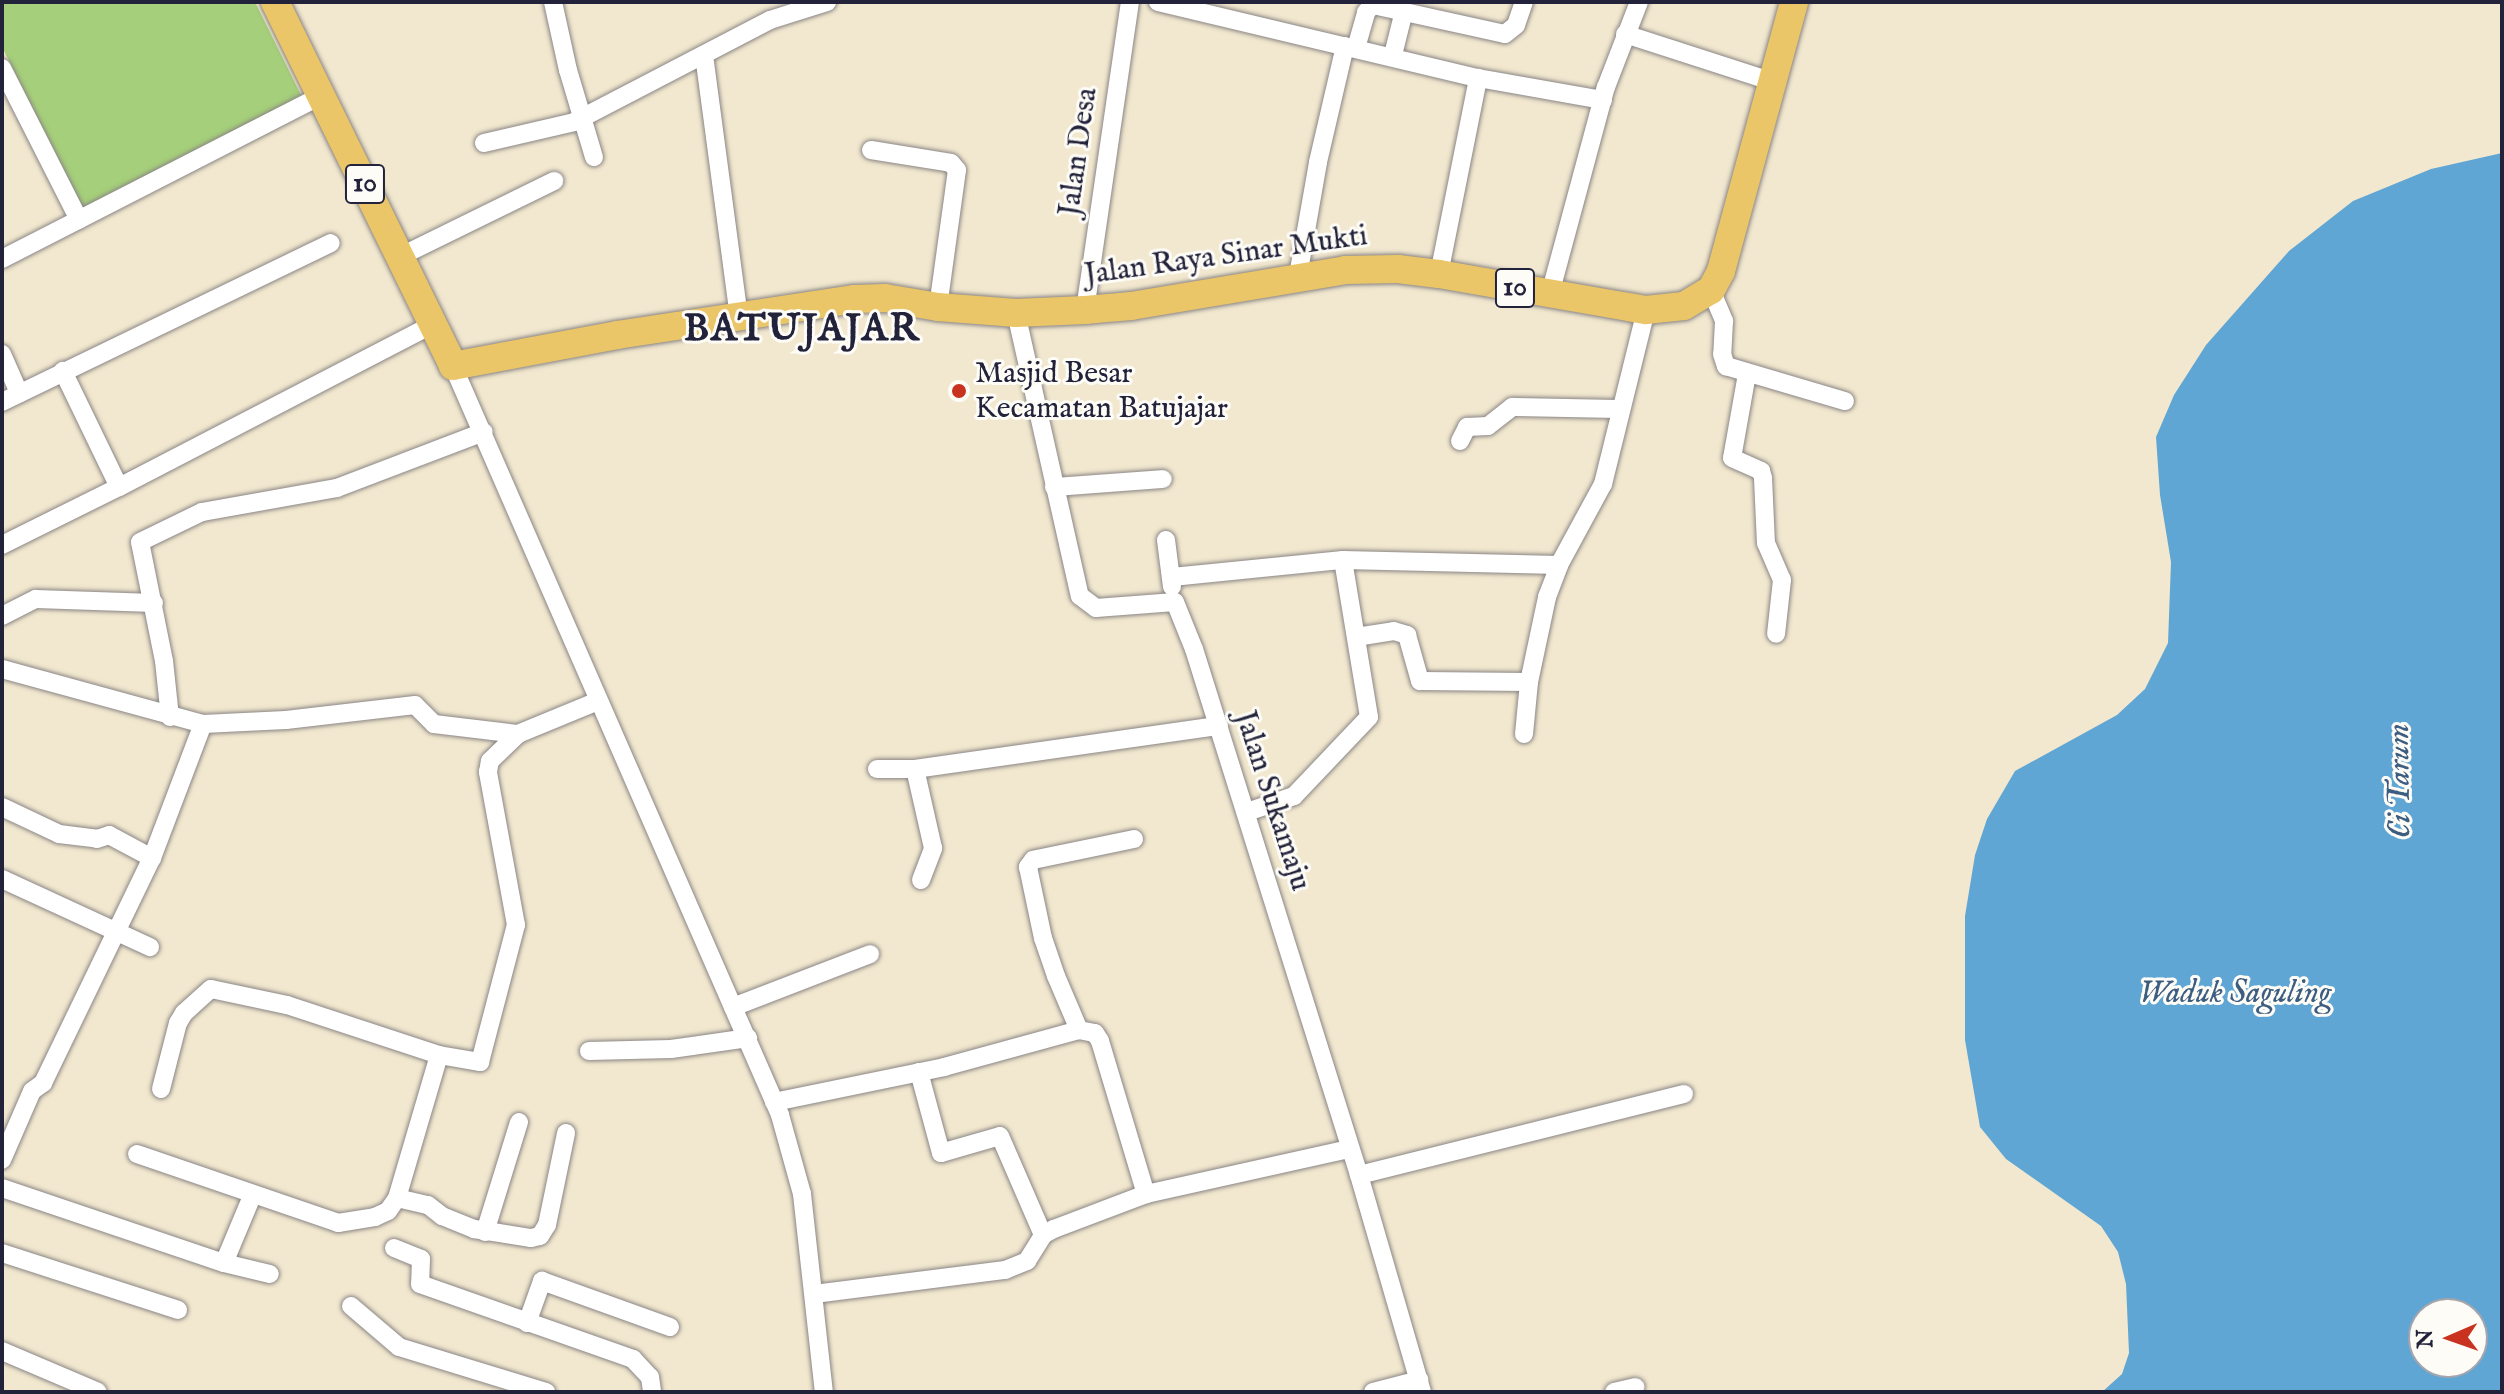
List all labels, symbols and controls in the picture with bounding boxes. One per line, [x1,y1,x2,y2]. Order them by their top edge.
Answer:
street label: Jalan Desa [1052,85,1106,219]
road number: 10 [343,160,387,208]
street label: Jalan Raya Sinar Mukti [1082,218,1370,294]
road number: 10 [1493,264,1537,312]
district label: BATUJAJAR [684,308,920,354]
place label: Masjid Besar Kecamatan Batujajar [975,356,1228,426]
marker: Masjid Besar Kecamatan Batujajar [950,382,968,400]
street label: Jalan Sukamaju [1226,707,1318,895]
water label: Ci Tarum [2381,723,2421,839]
water label: Waduk Saguling [2139,975,2331,1013]
north arrow [2408,1298,2488,1378]
text: N [2412,1329,2440,1349]

